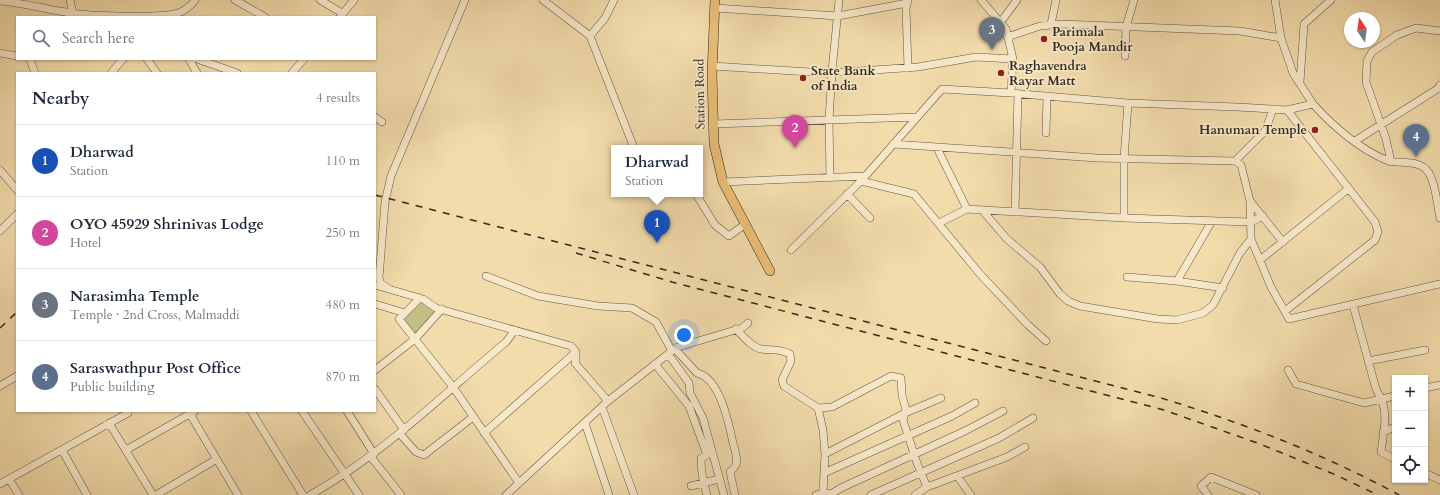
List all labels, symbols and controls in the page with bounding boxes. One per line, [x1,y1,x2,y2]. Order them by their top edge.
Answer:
north arrow [1344,12,1380,48]
search box [16,16,376,60]
pin: 3 [979,17,1005,50]
place label: Parimala Pooja Mandir [1052,23,1133,56]
icon: search [30,27,52,49]
text: Search here [62,28,135,48]
marker: Parimala Pooja Mandir [1039,34,1049,44]
place label: Raghavendra Rayar Matt [1009,57,1087,90]
street label: Station Road [690,59,710,129]
place label: State Bank of India [811,62,877,95]
marker: Raghavendra Rayar Matt [996,68,1006,78]
marker: State Bank of India [798,73,808,83]
text: Nearby [32,87,89,110]
text: 4 results [316,89,360,107]
pin: 2 [782,115,808,148]
place label: Hanuman Temple [1199,121,1307,139]
pin: 4 [1403,124,1429,157]
marker: Hanuman Temple [1310,125,1320,135]
text: Dharwad [70,142,134,162]
popup [611,145,703,197]
text: 1 [42,152,48,170]
text: 110 m [326,152,360,170]
text: Dharwad [625,152,689,172]
text: Station [70,162,108,180]
text: Station [625,172,664,190]
pin: 1 [644,210,670,243]
text: OYO 45929 Shrinivas Lodge [70,214,264,234]
text: 2 [42,224,48,242]
text: 250 m [326,224,360,242]
text: Hotel [70,234,101,252]
text: Narasimha Temple [70,286,200,306]
text: 3 [42,296,48,314]
text: 480 m [326,296,360,314]
text: Temple · 2nd Cross, Malmaddi [70,306,240,324]
your location [674,325,694,345]
text: Saraswathpur Post Office [70,358,241,378]
text: 4 [42,368,48,386]
text: 870 m [326,368,360,386]
map controls [1392,375,1428,483]
button: + [1392,375,1428,411]
text: Public building [70,378,155,396]
button: − [1392,411,1428,447]
button: locate [1392,447,1428,483]

